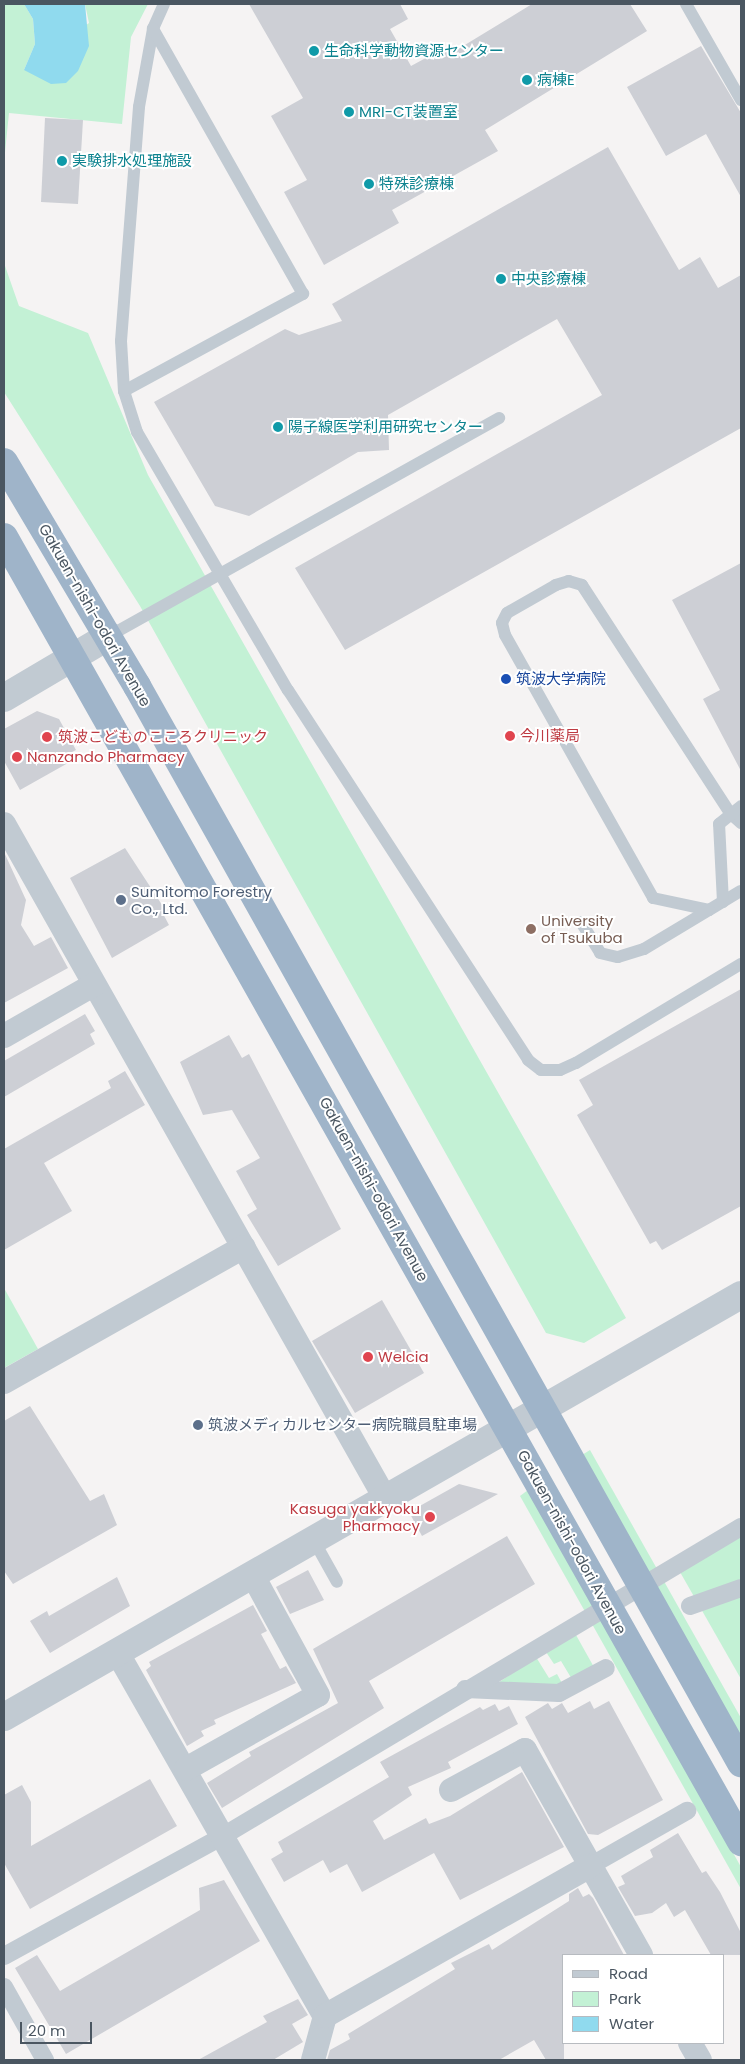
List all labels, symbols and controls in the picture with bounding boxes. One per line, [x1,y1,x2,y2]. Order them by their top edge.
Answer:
place label: 生命科学動物資源センター [324,42,504,60]
marker: 生命科学動物資源センター [308,45,320,57]
place label: 病棟E [537,71,575,89]
marker: 病棟E [521,74,533,86]
place label: MRI-CT装置室 [359,103,458,121]
marker: MRI-CT装置室 [343,106,355,118]
place label: 実験排水処理施設 [72,152,192,170]
marker: 実験排水処理施設 [56,155,68,167]
place label: 特殊診療棟 [379,175,454,193]
marker: 特殊診療棟 [363,178,375,190]
place label: 中央診療棟 [511,270,586,288]
marker: 中央診療棟 [495,273,507,285]
place label: 陽子線医学利用研究センター [288,418,483,436]
marker: 陽子線医学利用研究センター [272,421,284,433]
street label: Gakuen-nishi-odori Avenue [35,520,155,710]
place label: 筑波大学病院 [516,670,606,688]
marker: 筑波大学病院 [500,673,512,685]
place label: 今川薬局 [520,727,580,745]
place label: 筑波こどものこころクリニック [58,728,268,746]
marker: 筑波こどものこころクリニック [40,730,54,744]
marker: 今川薬局 [504,730,516,742]
place label: Nanzando Pharmacy [27,748,185,766]
marker: Nanzando Pharmacy [11,751,23,763]
place label: Sumitomo Forestry Co., Ltd. [131,882,272,917]
marker: Sumitomo Forestry Co., Ltd. [115,894,127,906]
place label: University of Tsukuba [541,911,623,946]
marker: University of Tsukuba [525,923,537,935]
street label: Gakuen-nishi-odori Avenue [316,1094,432,1284]
place label: Welcia [378,1348,429,1366]
marker: Welcia [362,1351,374,1363]
place label: 筑波メディカルセンター病院職員駐車場 [208,1416,478,1434]
marker: 筑波メディカルセンター病院職員駐車場 [192,1419,204,1431]
street label: Gakuen-nishi-odori Avenue [514,1447,630,1637]
place label: Kasuga yakkyoku Pharmacy [290,1499,420,1534]
marker: Kasuga yakkyoku Pharmacy [424,1511,436,1523]
legend [562,1954,725,2044]
text: Road [609,1963,648,1984]
text: Park [609,1988,641,2009]
scale bar [22,2012,95,2044]
text: Water [609,2013,654,2034]
text: 20 m [28,2020,66,2041]

